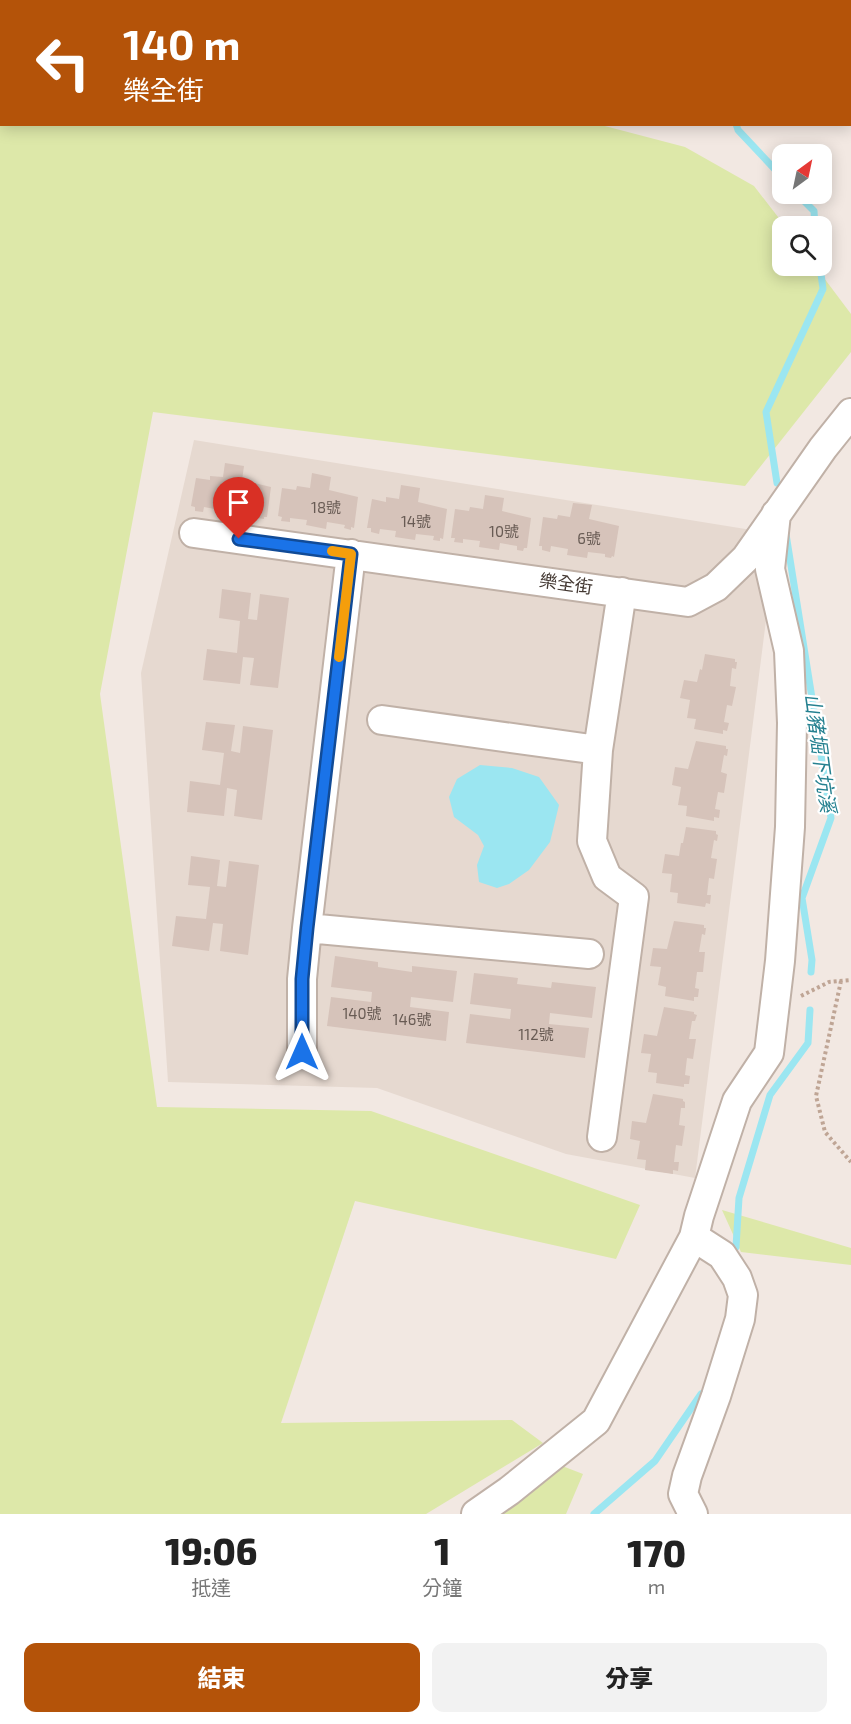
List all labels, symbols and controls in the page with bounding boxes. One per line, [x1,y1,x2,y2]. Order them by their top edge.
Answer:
text: 140 m [123,18,240,68]
icon: left [24,24,102,102]
text: 樂全街 [123,73,204,105]
north arrow [772,144,832,204]
map controls [772,144,832,276]
button: search [772,216,832,276]
pin [213,477,264,539]
icon: arrive [222,486,255,519]
house number: 18號 [311,498,341,516]
house number: 14號 [401,512,431,530]
house number: 10號 [489,522,519,540]
house number: 6號 [577,529,601,547]
street label: 樂全街 [538,568,594,598]
water label: 山豬堀下坑溪 [801,692,842,817]
house number: 140號 [342,1004,382,1022]
house number: 146號 [393,1010,431,1028]
position arrow [270,1020,334,1084]
house number: 112號 [518,1025,554,1043]
text: 19:06 [165,1529,257,1572]
text: 1 [434,1529,450,1572]
text: 170 [627,1531,686,1574]
text: m [648,1574,665,1598]
text: 抵達 [191,1575,231,1599]
text: 分鐘 [422,1575,462,1599]
button: 結束 [24,1643,420,1712]
button: 分享 [432,1643,827,1712]

